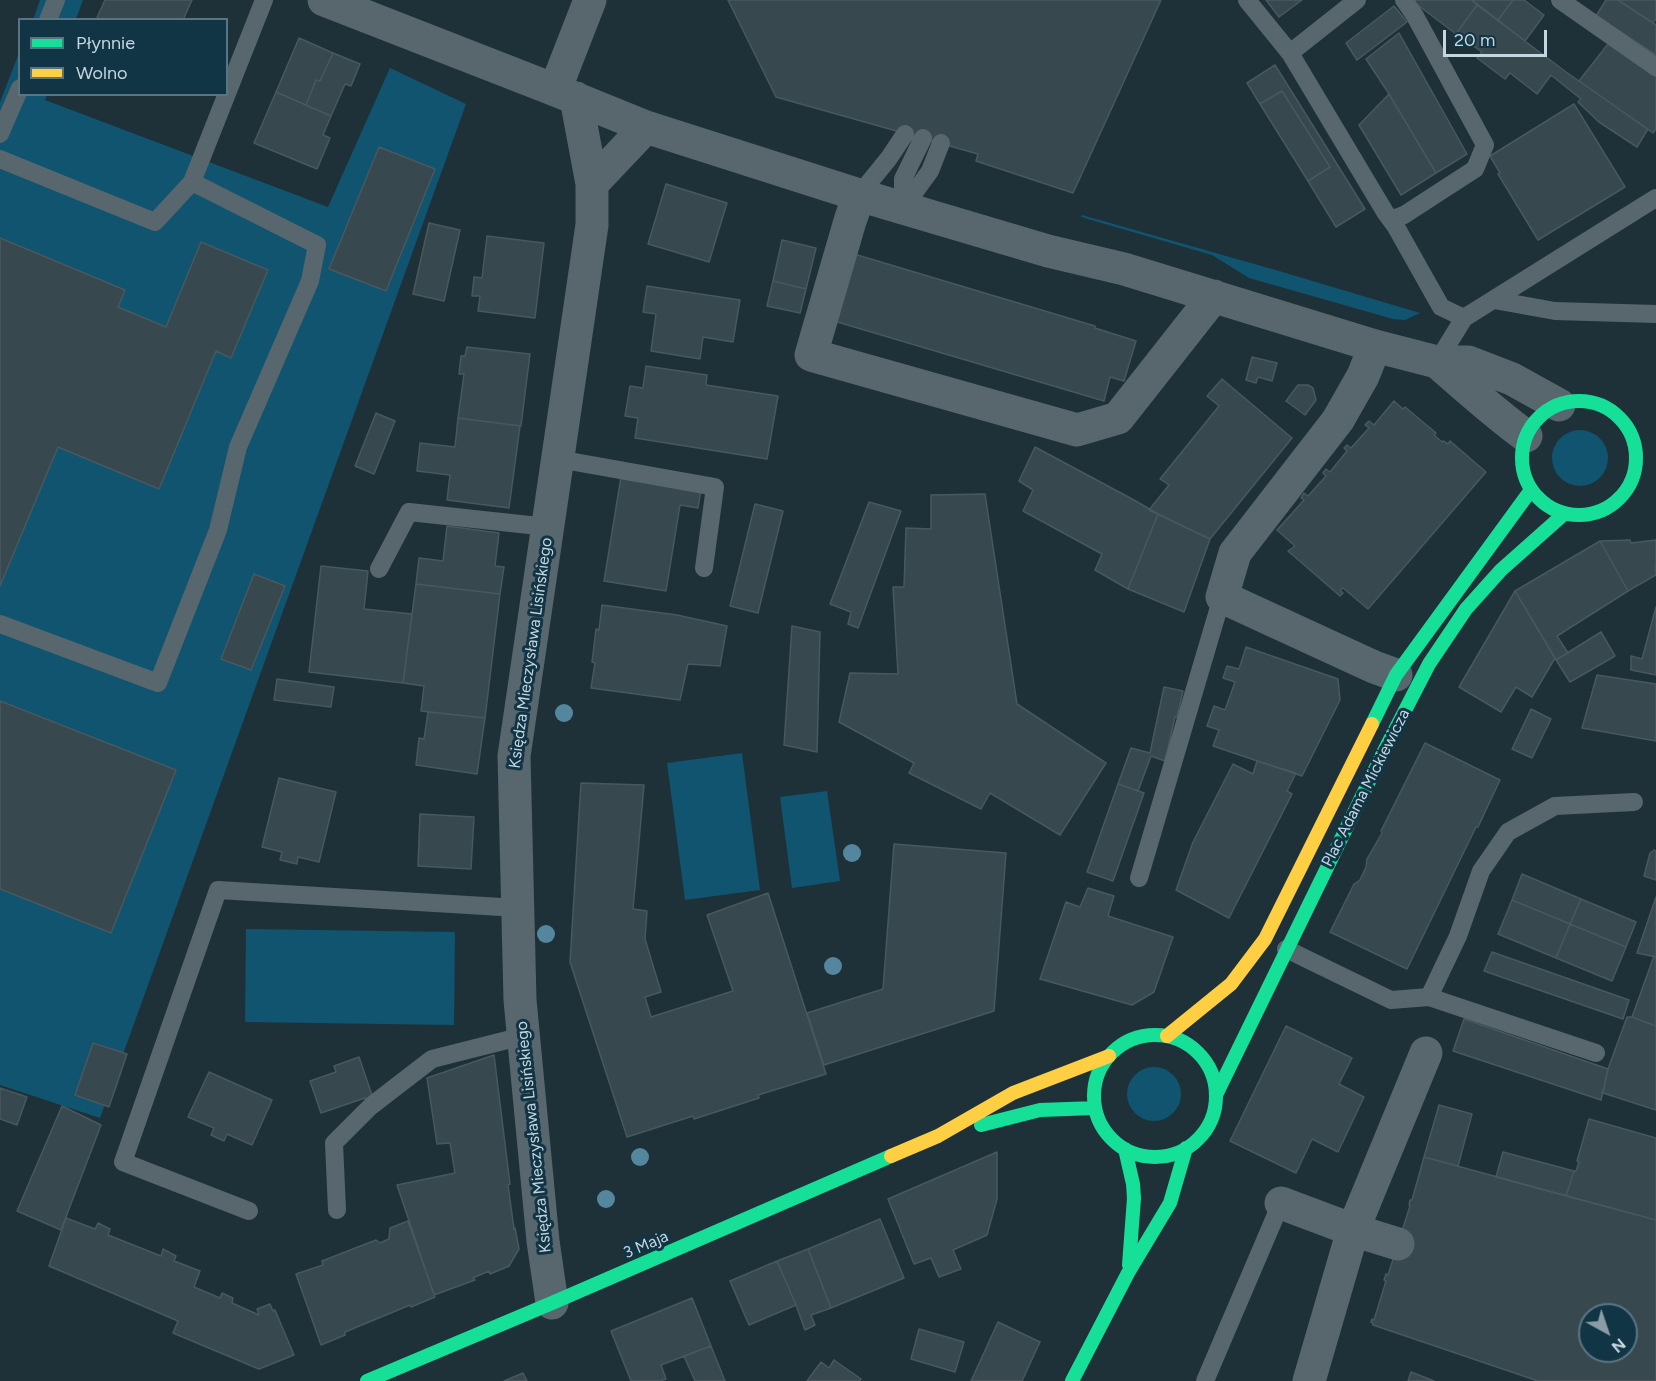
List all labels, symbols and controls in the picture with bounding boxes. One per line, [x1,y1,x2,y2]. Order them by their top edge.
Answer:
legend [18,18,228,96]
scale bar [1446,18,1550,56]
text: 20 m [1454,29,1495,51]
text: Płynnie [76,32,135,54]
text: Wolno [76,62,127,84]
street label: Księdza Mieczysława Lisińskiego [505,536,557,770]
street label: Plac Adama Mickiewicza [1318,706,1414,870]
street label: Księdza Mieczysława Lisińskiego [512,1020,556,1254]
street label: 3 Maja [621,1227,671,1263]
north arrow [1578,1303,1638,1363]
text: N [1608,1334,1629,1357]

